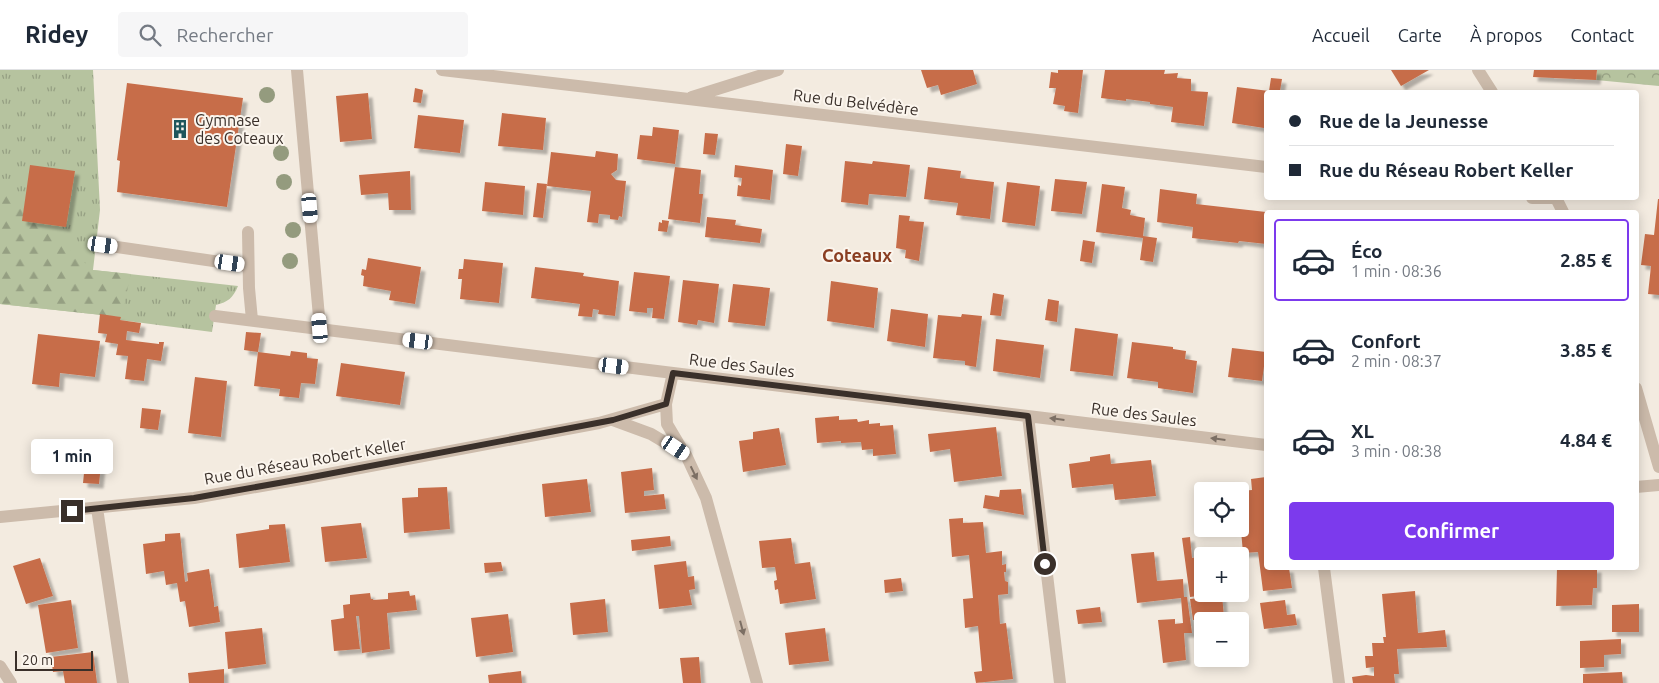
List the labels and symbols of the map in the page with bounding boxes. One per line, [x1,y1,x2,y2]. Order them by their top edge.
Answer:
street label: Rue du Belvédère [792,85,920,119]
place label: Gymnase des Coteaux [195,111,283,147]
building icon: Gymnase des Coteaux [169,118,191,140]
car [301,192,318,224]
car [87,235,118,255]
district label: Coteaux [822,245,892,265]
car [214,253,245,273]
car [311,312,328,344]
car [402,332,433,350]
street label: Rue des Saules [688,350,796,380]
car [598,357,629,375]
street label: Rue des Saules [1090,399,1198,429]
one-way arrow [1048,415,1064,423]
car [659,433,692,463]
street label: Rue du Réseau Robert Keller [203,434,407,488]
one-way arrow [1210,435,1226,443]
callout: 1 min [31,438,113,474]
one-way arrow [691,466,699,480]
route end [61,500,83,522]
route start [1034,553,1056,575]
one-way arrow [738,620,746,635]
scale bar [15,648,92,671]

